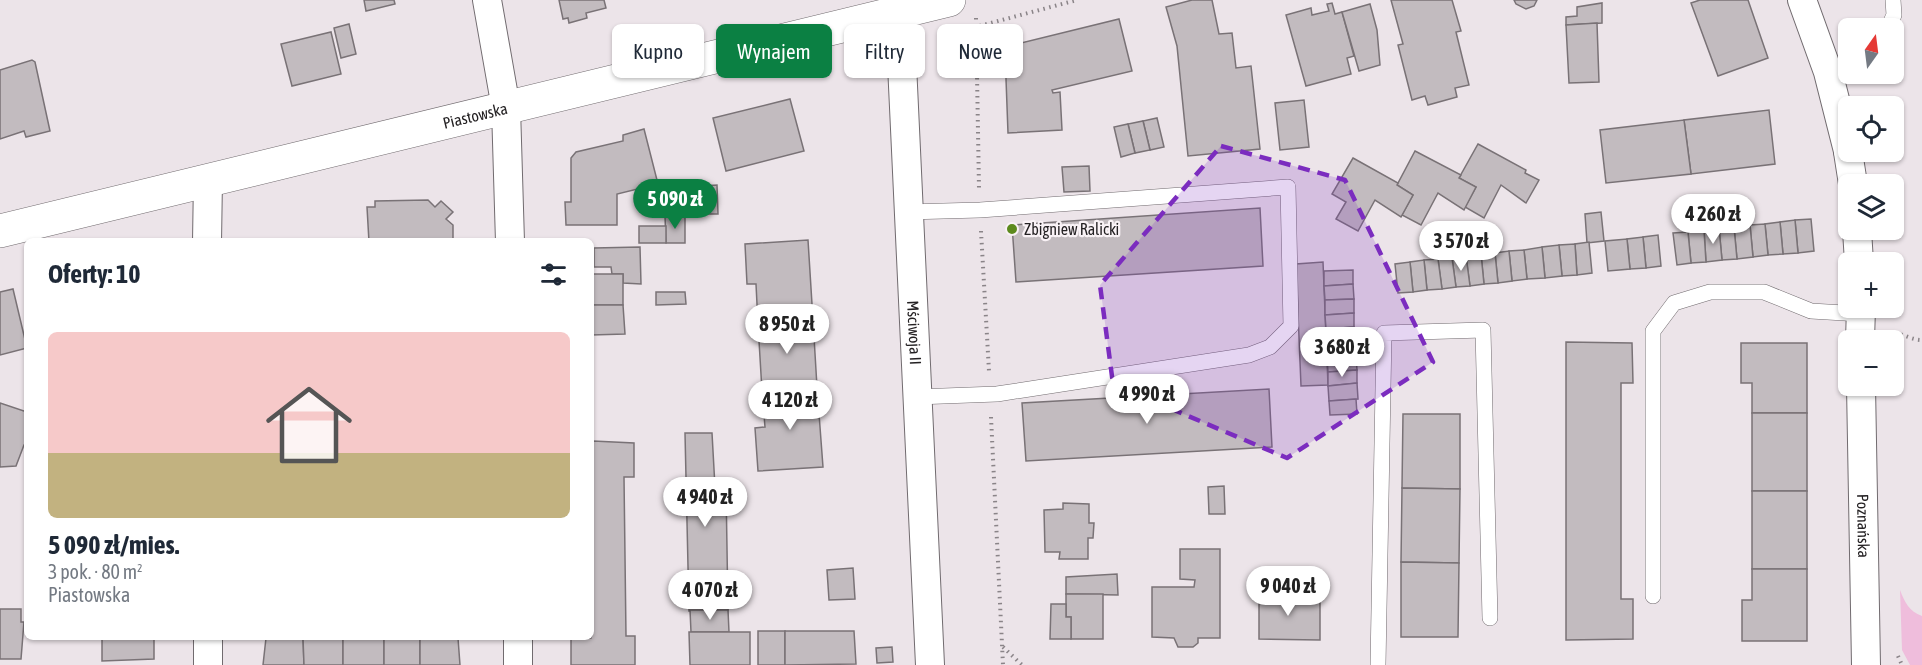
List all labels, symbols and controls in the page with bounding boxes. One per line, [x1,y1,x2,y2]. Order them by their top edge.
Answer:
north arrow [1838,18,1904,84]
map controls [1838,18,1904,396]
chip: Kupno [612,24,704,78]
chip: Wynajem [716,24,832,78]
chip: Filtry [844,24,925,78]
chip: Nowe [937,24,1023,78]
button: locate [1838,96,1904,162]
street label: Piastowska [441,99,509,132]
button: layers [1838,174,1904,240]
pin: 5 090 zł [613,179,737,230]
text: 5 090 zł [647,187,703,210]
pin: 4 260 zł [1651,194,1775,245]
text: 4 260 zł [1685,202,1741,225]
place label: Zbigniew Ralicki [1024,220,1119,239]
pin: 3 570 zł [1399,221,1523,272]
marker: Zbigniew Ralicki [1005,222,1019,236]
text: 3 570 zł [1433,229,1489,252]
button: + [1838,252,1904,318]
icon: filters [537,258,570,291]
text: Oferty: 10 [48,259,140,289]
street label: Mściwoja II [904,300,925,365]
pin: 8 950 zł [725,304,849,355]
text: 8 950 zł [759,312,815,335]
pin: 3 680 zł [1280,327,1404,378]
button: − [1838,330,1904,396]
text: 3 680 zł [1314,335,1370,358]
icon: home [255,371,363,479]
pin: 4 990 zł [1085,374,1209,425]
pin: 4 120 zł [728,380,852,431]
text: 4 990 zł [1119,382,1175,405]
text: 4 120 zł [762,388,818,411]
pin: 4 940 zł [643,477,767,528]
text: 4 940 zł [677,485,733,508]
street label: Poznańska [1854,494,1873,558]
text: 5 090 zł/mies. [48,530,179,560]
text: 3 pok. · 80 m² [48,560,143,583]
pin: 9 040 zł [1226,566,1350,617]
pin: 4 070 zł [648,570,772,621]
text: 9 040 zł [1260,574,1316,597]
text: 4 070 zł [682,578,738,601]
text: Piastowska [48,583,130,606]

